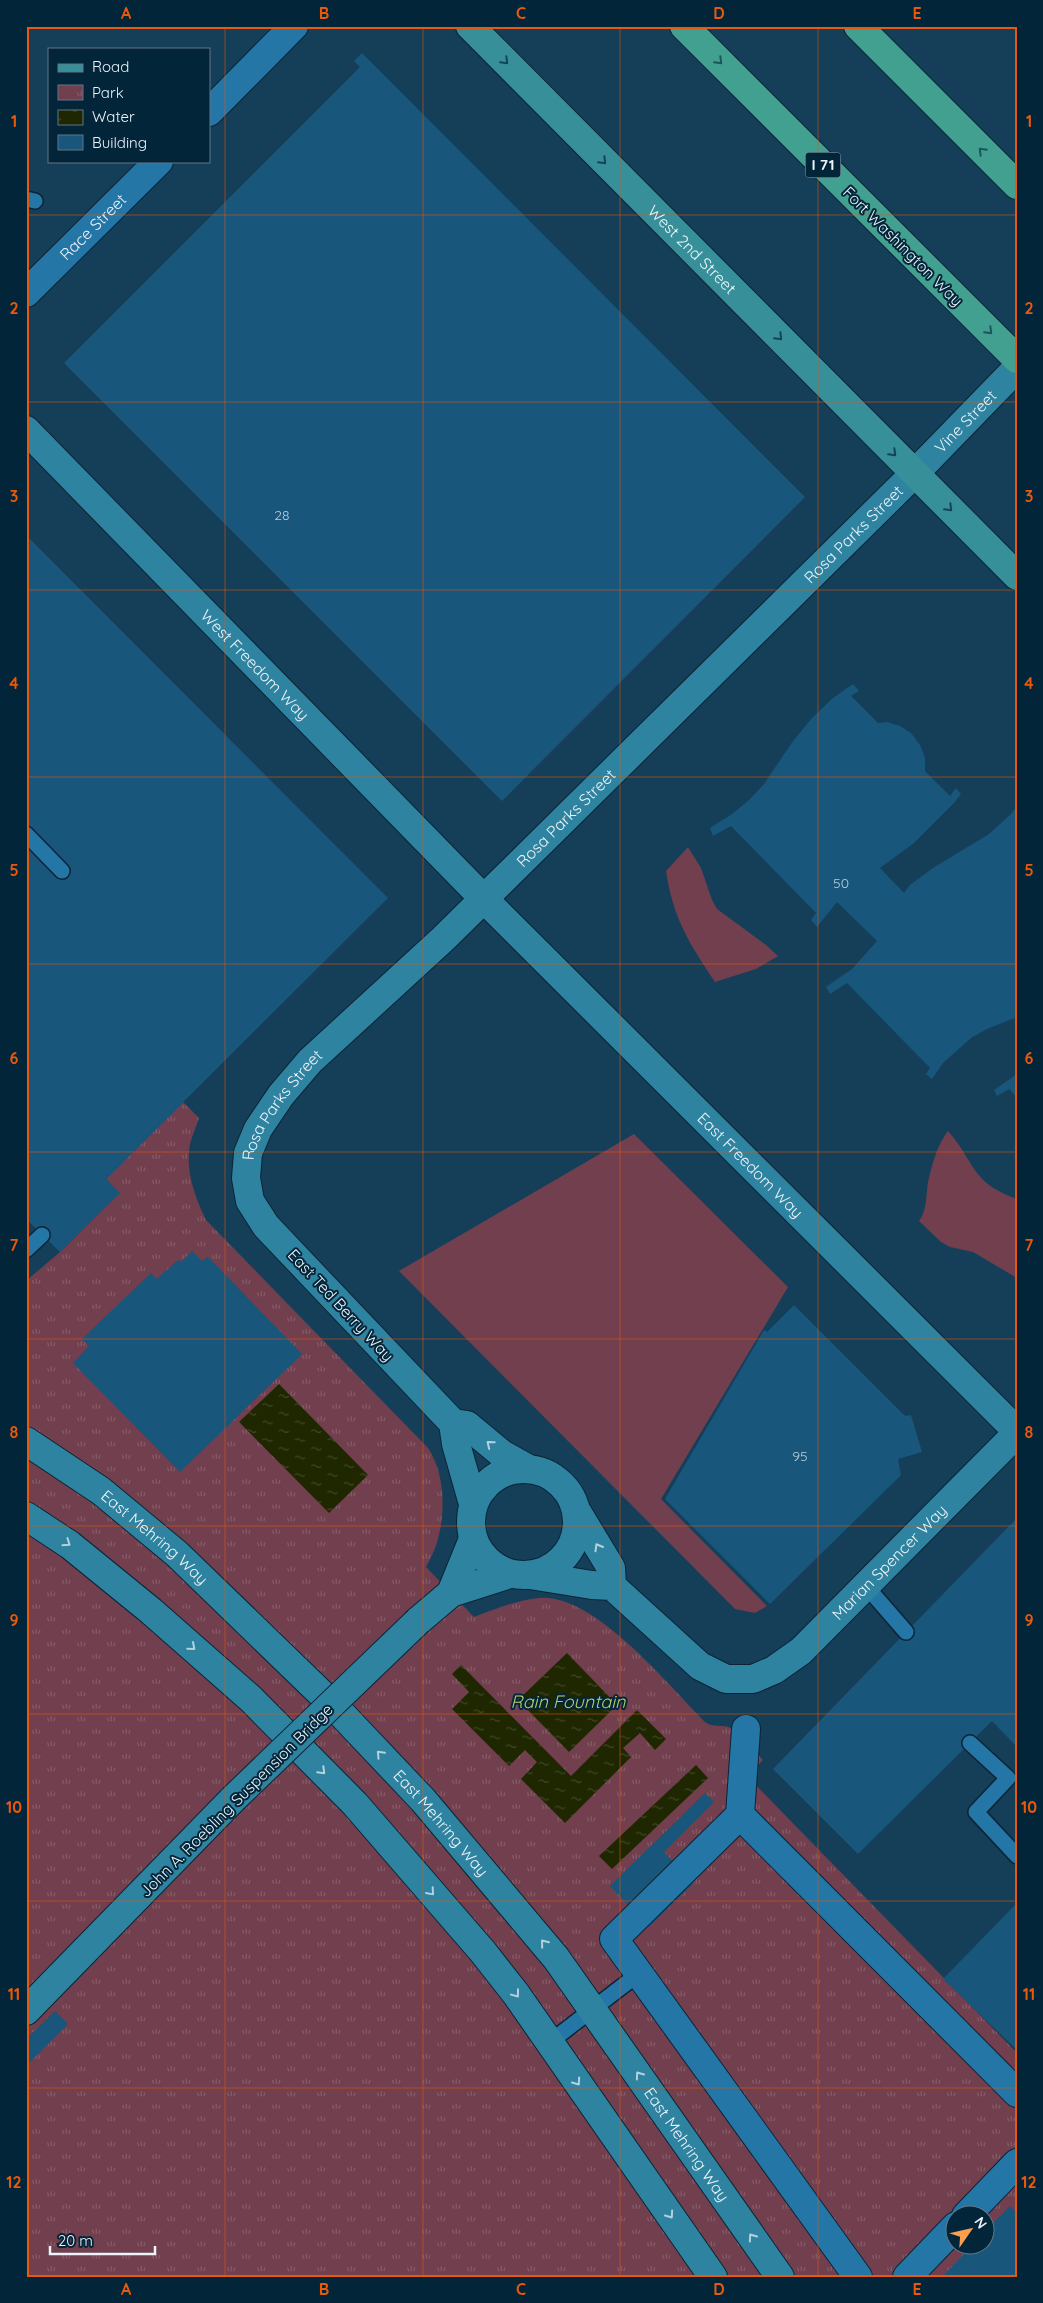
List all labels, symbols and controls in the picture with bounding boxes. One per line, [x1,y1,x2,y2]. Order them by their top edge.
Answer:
text: A [121,3,132,23]
text: B [319,3,329,23]
text: C [516,3,526,23]
text: D [713,3,725,23]
text: E [912,3,922,23]
legend [48,48,210,162]
one-way arrow [499,55,508,64]
one-way arrow [713,55,722,64]
text: Road [92,57,129,76]
text: Park [92,83,124,102]
text: Water [92,107,135,126]
text: 1 [11,111,17,131]
text: 1 [1026,111,1032,131]
text: Building [92,133,147,152]
one-way arrow [979,148,988,157]
road number: I 71 [806,152,840,178]
one-way arrow [597,155,606,164]
street label: Fort Washington Way [839,182,967,310]
street label: Race Street [55,189,130,264]
street label: West 2nd Street [644,201,741,298]
text: 2 [9,298,19,318]
text: 2 [1024,298,1034,318]
one-way arrow [983,326,992,335]
one-way arrow [773,332,782,341]
street label: Vine Street [930,385,1001,457]
one-way arrow [888,447,897,456]
street label: Rosa Parks Street [799,481,907,587]
text: 3 [10,486,18,506]
text: 3 [1025,486,1033,506]
one-way arrow [943,502,952,511]
house number: 28 [274,506,290,524]
street label: West Freedom Way [197,605,314,724]
text: 4 [9,673,19,693]
text: 4 [1024,673,1034,693]
street label: Rosa Parks Street [512,764,620,871]
text: 5 [9,860,19,880]
text: 5 [1024,860,1034,880]
house number: 50 [833,874,849,892]
street label: Rosa Parks Street [237,1045,326,1161]
text: 6 [10,1048,19,1068]
text: 6 [1025,1048,1034,1068]
street label: East Freedom Way [693,1108,808,1222]
text: 7 [10,1235,19,1255]
text: 7 [1025,1235,1034,1255]
street label: East Ted Berry Way [284,1245,398,1365]
text: 8 [10,1422,19,1442]
text: 8 [1025,1422,1034,1442]
one-way arrow [486,1441,495,1450]
house number: 95 [792,1447,808,1465]
street label: East Mehring Way [97,1486,212,1589]
street label: Marian Spencer Way [828,1500,951,1624]
one-way arrow [61,1537,70,1546]
one-way arrow [595,1543,605,1552]
text: 9 [9,1610,19,1630]
text: 9 [1024,1610,1034,1630]
one-way arrow [186,1641,195,1650]
water label: Rain Fountain [511,1690,626,1713]
street label: John A. Roebling Suspension Bridge [135,1699,337,1901]
one-way arrow [377,1751,386,1760]
one-way arrow [316,1765,325,1774]
street label: East Mehring Way [389,1765,493,1880]
text: 10 [6,1797,22,1817]
text: 10 [1021,1797,1037,1817]
one-way arrow [425,1886,434,1895]
one-way arrow [541,1940,550,1949]
text: 11 [8,1984,20,2004]
text: 11 [1023,1984,1035,2004]
one-way arrow [510,1988,519,1998]
one-way arrow [636,2071,645,2081]
one-way arrow [571,2076,580,2085]
street label: East Mehring Way [640,2083,734,2205]
text: 12 [6,2172,22,2192]
text: 12 [1021,2172,1037,2192]
north arrow [946,2206,996,2256]
one-way arrow [664,2209,673,2219]
text: N [970,2213,991,2232]
scale bar [50,2223,155,2255]
text: 20 m [58,2231,93,2250]
one-way arrow [749,2233,758,2243]
text: A [121,2279,132,2299]
text: B [319,2279,329,2299]
text: C [516,2279,526,2299]
text: D [713,2279,725,2299]
text: E [912,2279,922,2299]

